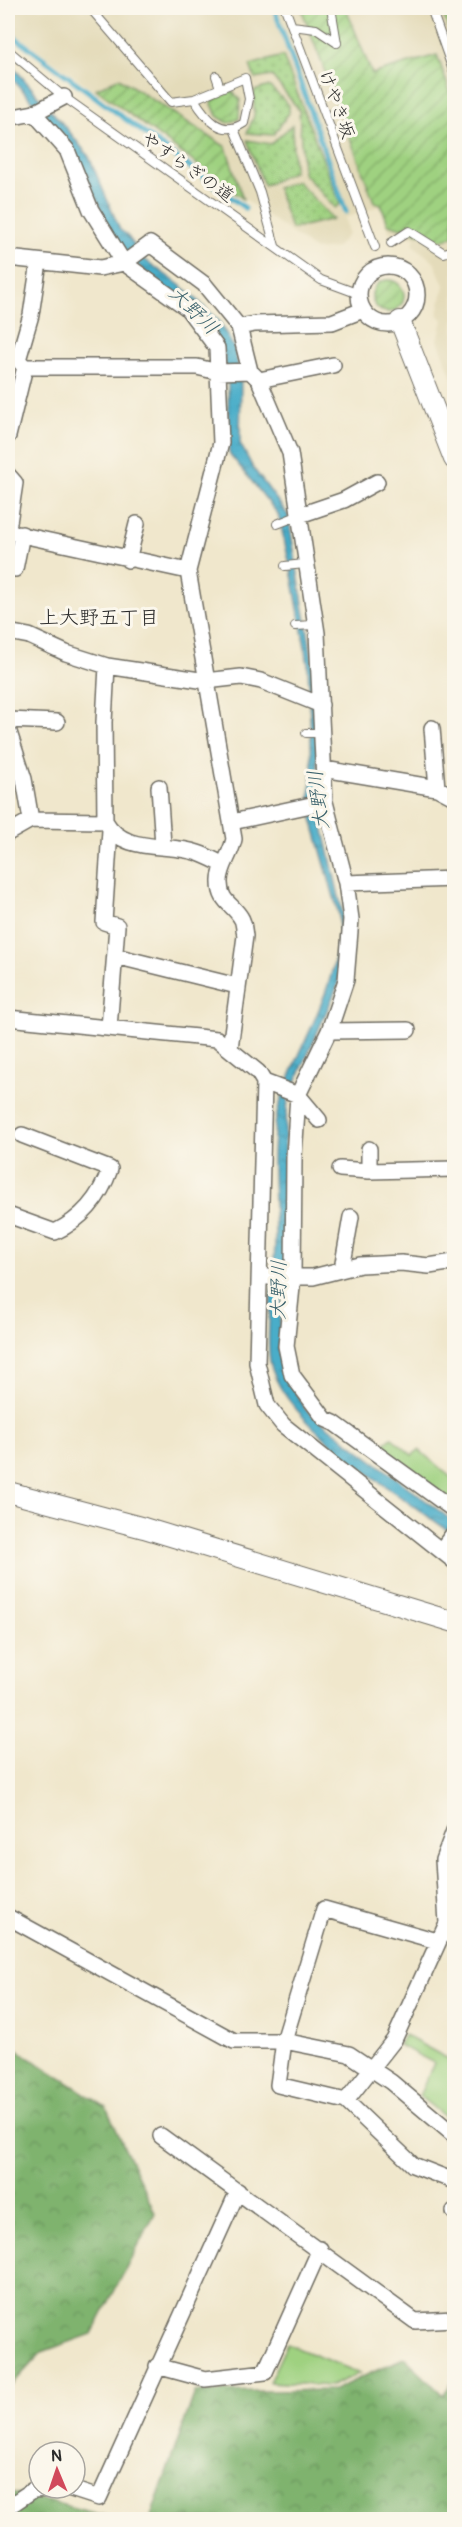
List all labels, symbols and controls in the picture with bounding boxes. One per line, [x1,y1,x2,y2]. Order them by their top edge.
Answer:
street label: けやき坂 [313,66,360,142]
street label: やすらぎの道 [137,127,239,208]
water label: 大野川 [163,281,224,340]
district label: 上大野五丁目 [39,605,159,630]
water label: 大野川 [302,769,335,831]
water label: 大野川 [265,1260,292,1320]
north arrow [27,2440,87,2500]
text: N [51,2446,62,2466]

